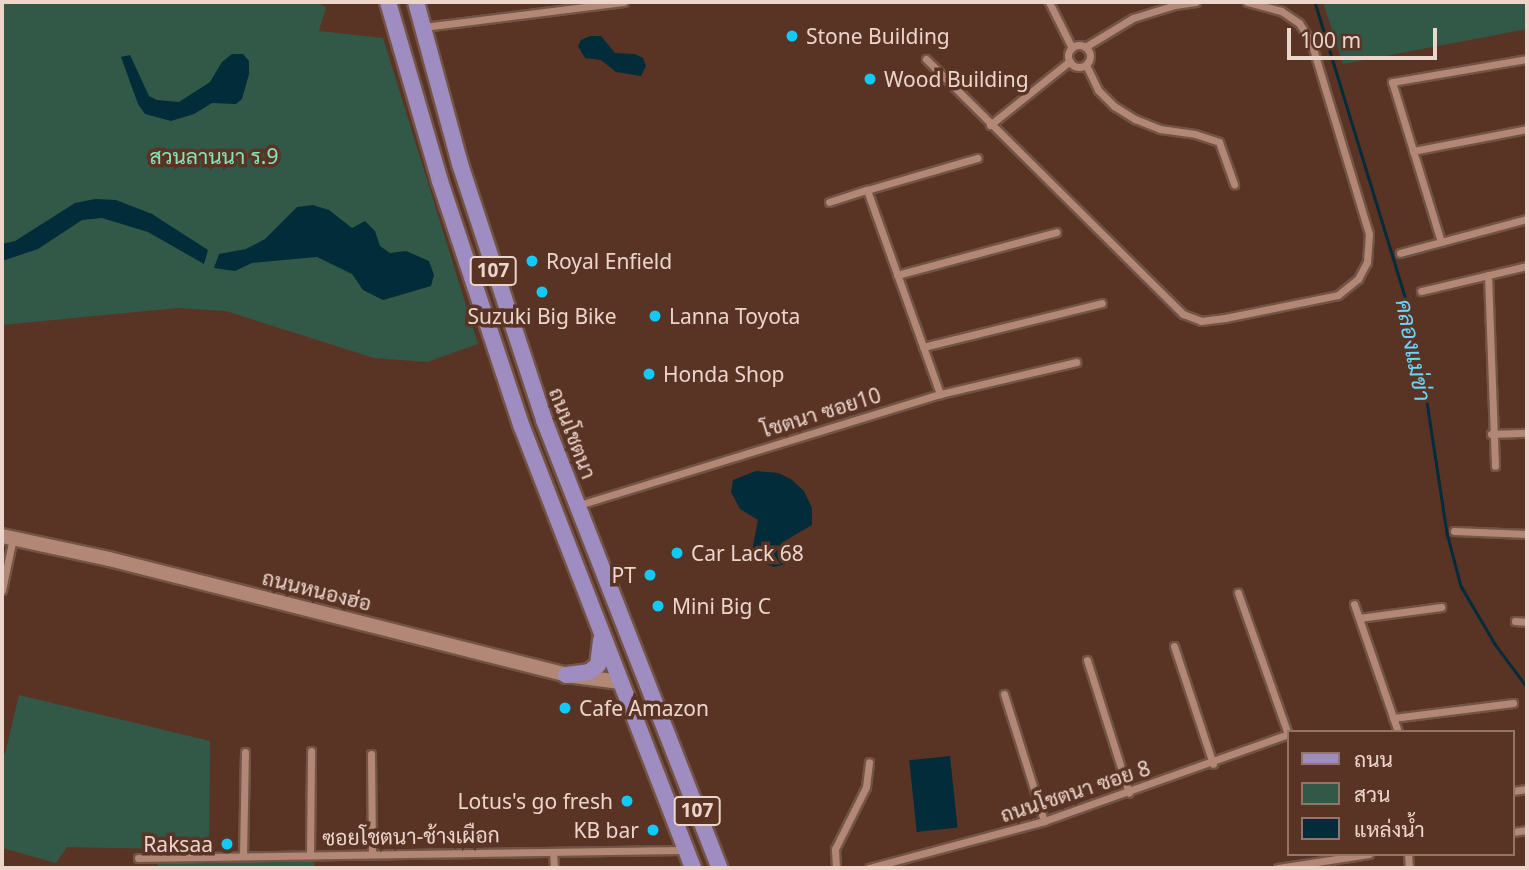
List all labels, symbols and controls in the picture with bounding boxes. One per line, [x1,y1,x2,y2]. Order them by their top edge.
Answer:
scale bar [1291,14,1442,58]
place label: Stone Building [806,23,950,49]
text: 100 m [1300,26,1361,54]
marker: Stone Building [784,28,800,44]
place label: Wood Building [884,66,1029,92]
marker: Wood Building [862,71,878,87]
park label: สวนลานนา ร.9 [150,143,278,169]
place label: Royal Enfield [546,248,672,274]
marker: Royal Enfield [524,253,540,269]
road number: 107 [468,256,518,286]
marker: Suzuki Big Bike [534,284,550,300]
water label: คลองแม่ข่า [1391,297,1437,403]
place label: Suzuki Big Bike [467,303,617,329]
place label: Lanna Toyota [669,303,800,329]
marker: Lanna Toyota [647,308,663,324]
place label: Honda Shop [663,361,785,387]
marker: Honda Shop [641,366,657,382]
street label: โชตนา ซอย10 [758,382,884,442]
street label: ถนนโชตนา [544,384,602,482]
place label: Car Lack 68 [691,540,804,566]
marker: Car Lack 68 [669,545,685,561]
place label: PT [612,562,636,588]
street label: ถนนหนองฮ่อ [260,564,374,616]
marker: PT [642,567,658,583]
place label: Mini Big C [672,593,771,619]
marker: Mini Big C [650,598,666,614]
place label: Cafe Amazon [579,695,709,721]
marker: Cafe Amazon [557,700,573,716]
legend [1288,730,1515,856]
text: ถนน [1354,745,1393,773]
street label: ถนนโชตนา ซอย 8 [997,755,1153,827]
text: สวน [1354,780,1390,808]
place label: Lotus's go fresh [458,788,613,814]
marker: Lotus's go fresh [619,793,635,809]
road number: 107 [672,796,722,826]
text: แหล่งน้ำ [1354,815,1425,843]
place label: KB bar [574,817,639,843]
street label: ซอยโชตนา-ช้างเผือก [322,822,500,850]
marker: KB bar [645,822,661,838]
place label: Raksaa [143,831,213,857]
marker: Raksaa [219,836,235,852]

